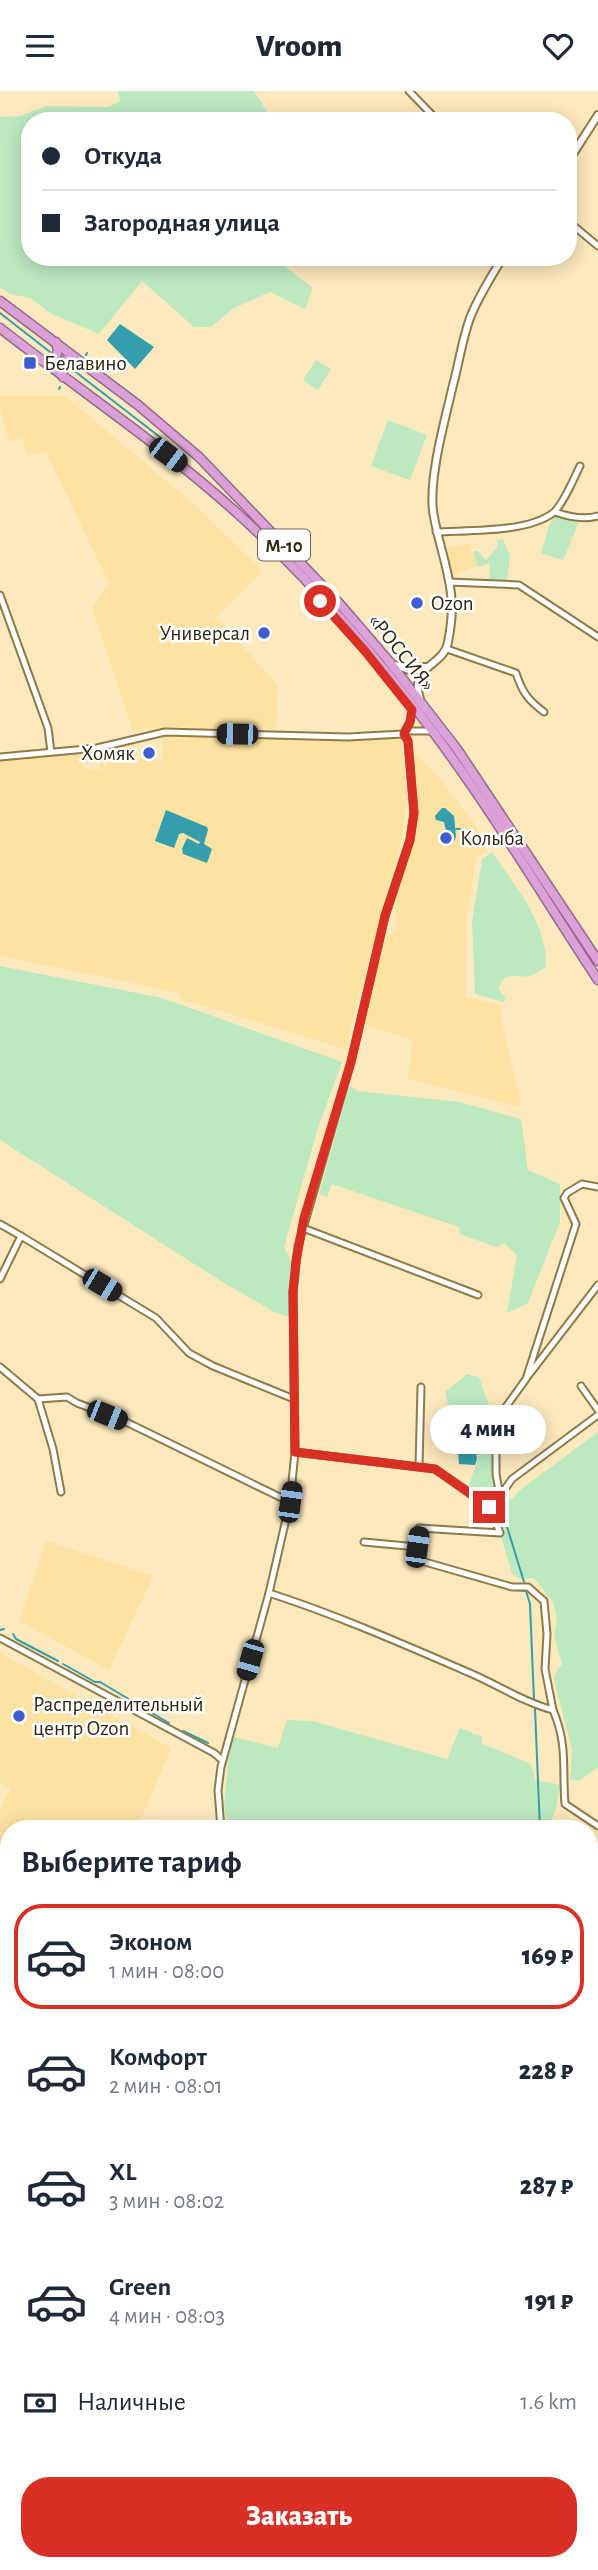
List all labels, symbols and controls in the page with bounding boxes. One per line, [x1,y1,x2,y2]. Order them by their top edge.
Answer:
icon: menu [21,27,59,65]
icon: heart [539,27,577,65]
text: Vroom [256,30,342,62]
text: Откуда [84,143,162,169]
text: Загородная улица [84,210,280,236]
place label: Белавино [44,353,127,374]
marker: Белавино [22,355,38,371]
car [145,434,192,476]
road number: М-10 [258,529,310,561]
route start [304,585,336,617]
place label: Ozon [431,593,474,614]
marker: Ozon [409,595,425,611]
street label: «РОССИЯ» [364,610,439,695]
place label: Универсал [159,623,250,644]
marker: Универсал [256,625,272,641]
car [216,723,259,745]
place label: Хомяк [81,743,135,764]
marker: Хомяк [141,745,157,761]
place label: Колыба [460,828,524,849]
marker: Колыба [438,830,454,846]
car [79,1265,126,1305]
car [84,1397,131,1433]
callout: 4 мин [431,1405,547,1455]
text: 4 мин [460,1418,516,1441]
car [277,1480,304,1524]
route end [473,1491,505,1523]
car [404,1525,431,1569]
car [235,1637,266,1683]
place label: Распределительный центр Ozon [33,1694,204,1739]
marker: Распределительный центр Ozon [11,1708,27,1724]
text: Выберите тариф [21,1846,242,1878]
icon: car [25,1925,88,1988]
text: Эконом [109,1929,192,1955]
text: 169 ₽ [522,1943,573,1969]
text: 1 мин · 08:00 [109,1960,224,1983]
icon: car [25,2040,88,2103]
text: Комфорт [109,2044,207,2070]
text: 228 ₽ [519,2058,573,2084]
text: 2 мин · 08:01 [109,2075,223,2098]
icon: car [25,2155,88,2218]
text: XL [109,2159,136,2185]
text: 287 ₽ [520,2173,573,2199]
text: 3 мин · 08:02 [109,2190,224,2213]
icon: car [25,2270,88,2333]
text: Green [109,2274,171,2300]
text: 191 ₽ [525,2288,573,2314]
text: 4 мин · 08:03 [109,2305,225,2328]
icon: cash [21,2384,59,2422]
text: Наличные [77,2389,186,2415]
text: 1.6 km [520,2391,577,2414]
button: Заказать [21,2477,577,2557]

